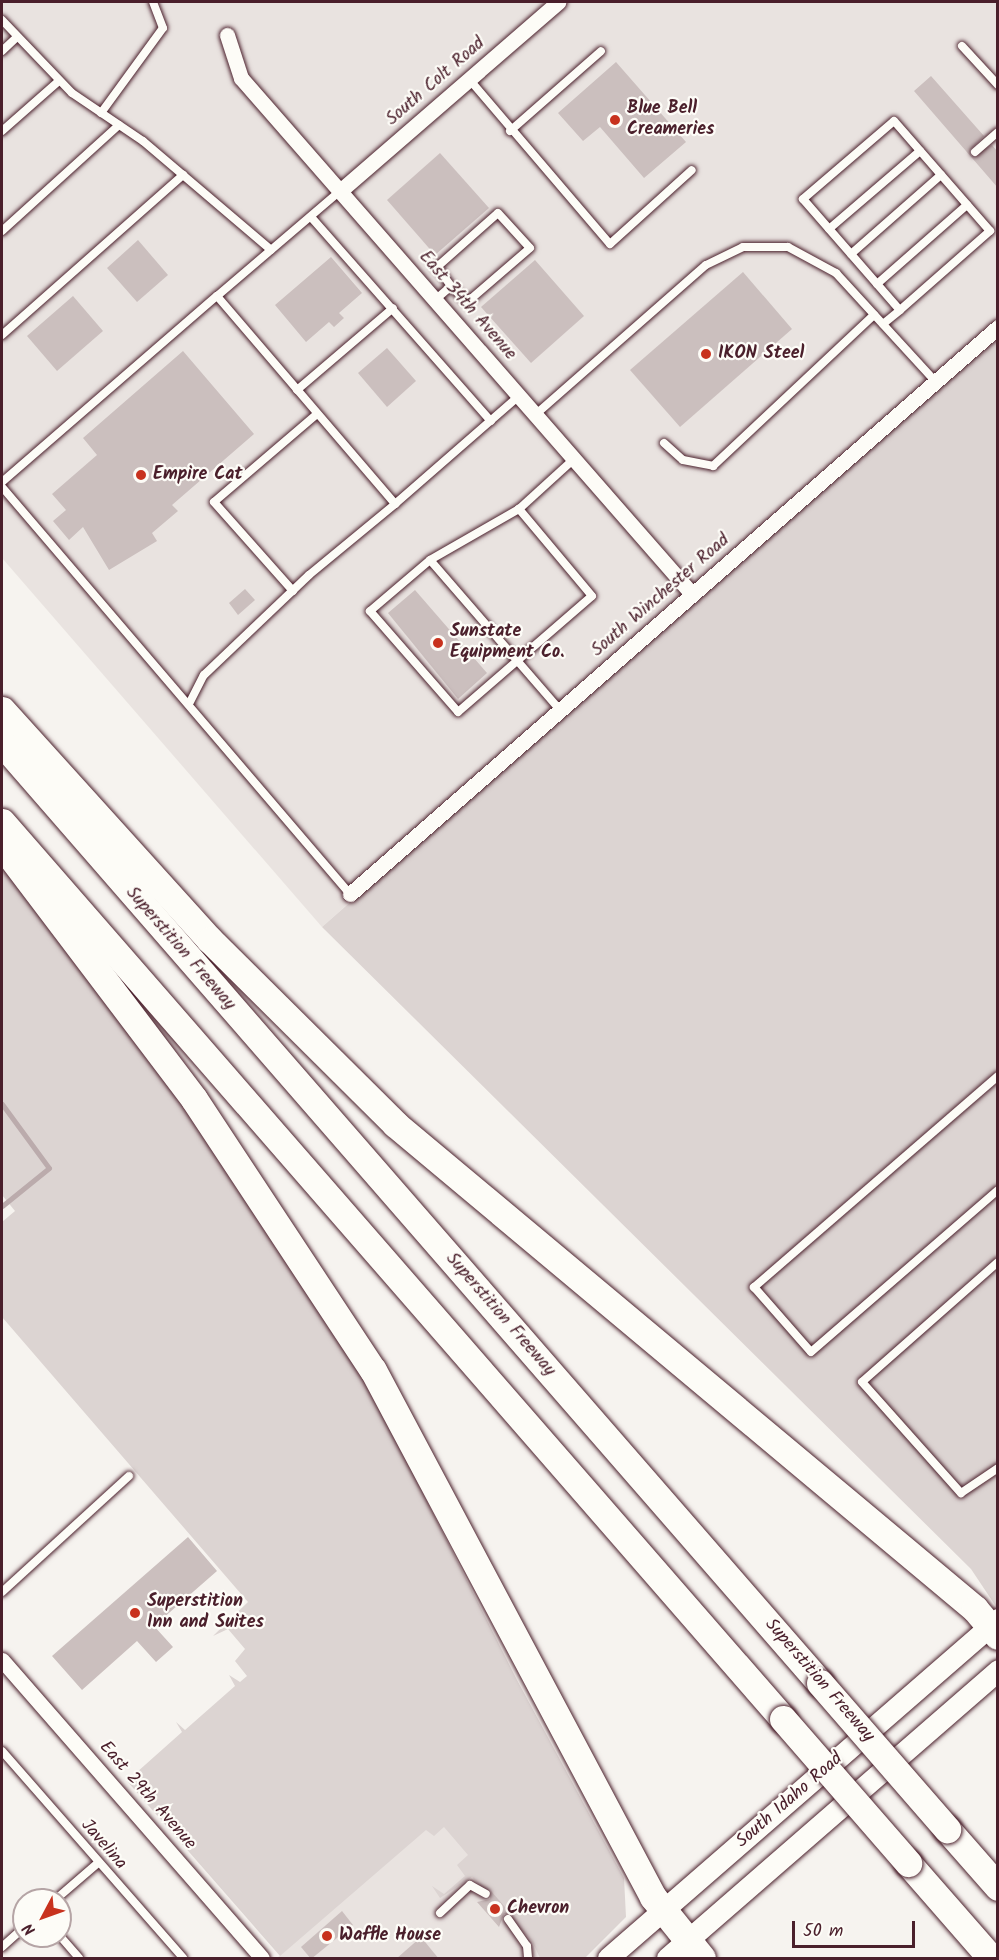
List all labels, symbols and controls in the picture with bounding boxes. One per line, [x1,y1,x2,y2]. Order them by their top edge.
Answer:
street label: South Colt Road [382,33,490,131]
place label: Blue Bell Creameries [627,99,714,142]
marker: Blue Bell Creameries [608,113,622,127]
street label: East 34th Avenue [414,247,520,365]
place label: IKON Steel [718,343,804,365]
marker: IKON Steel [699,347,713,361]
place label: Empire Cat [153,464,243,486]
marker: Empire Cat [134,468,148,482]
street label: South Winchester Road [588,530,734,662]
place label: Sunstate Equipment Co. [450,622,564,664]
marker: Sunstate Equipment Co. [431,636,445,650]
street label: Superstition Freeway [120,883,240,1015]
street label: Superstition Freeway [440,1249,560,1381]
place label: Superstition Inn and Suites [147,1592,264,1634]
marker: Superstition Inn and Suites [128,1606,142,1620]
street label: Superstition Freeway [759,1615,879,1747]
street label: East 29th Avenue [94,1737,200,1855]
street label: South Idaho Road [732,1749,848,1853]
street label: Javelina [75,1816,131,1874]
north arrow [12,1888,72,1948]
place label: Chevron [507,1898,569,1920]
marker: Chevron [488,1902,502,1916]
scale bar [795,1909,918,1947]
text: N [17,1917,42,1941]
text: 50 m [803,1917,843,1946]
place label: Waffle House [339,1925,441,1947]
marker: Waffle House [320,1929,334,1943]

